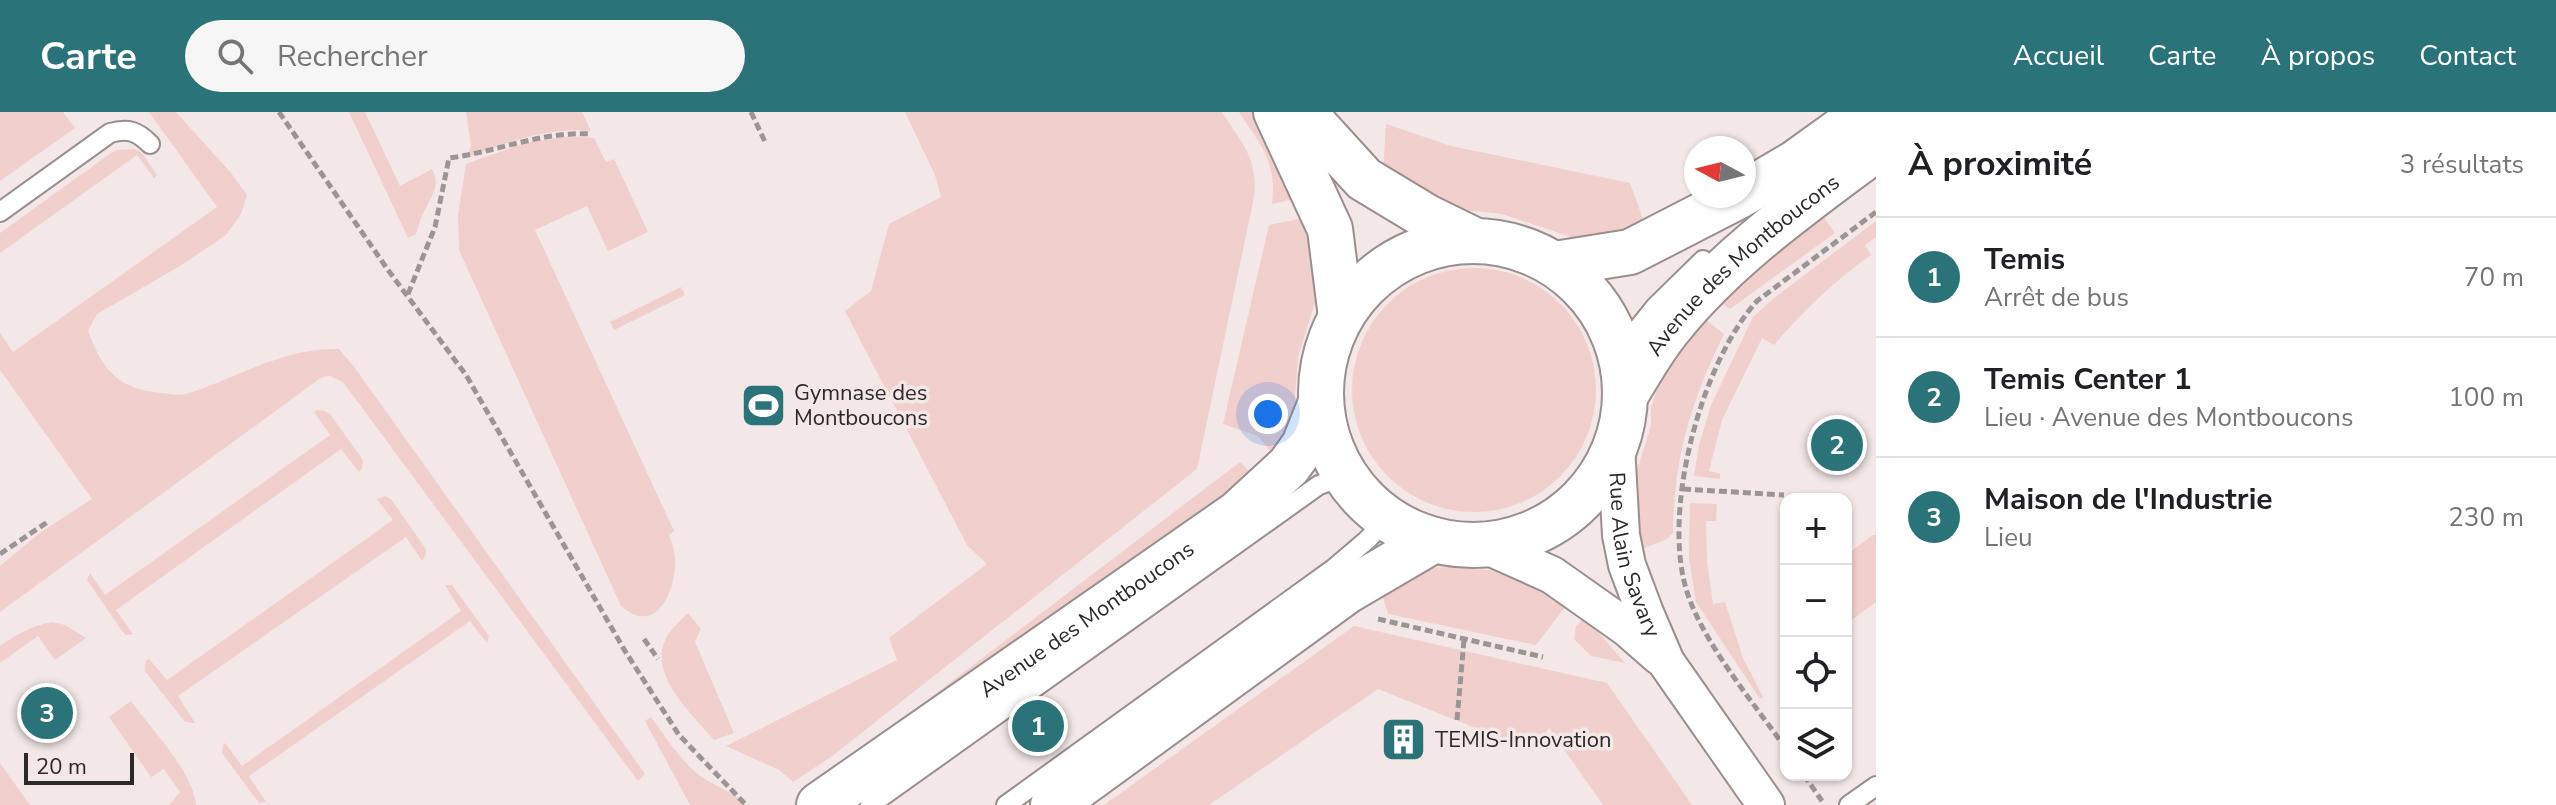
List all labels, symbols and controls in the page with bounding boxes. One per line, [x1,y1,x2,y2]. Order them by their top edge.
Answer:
search box [185,20,745,92]
text: Carte [40,31,137,82]
icon: search [213,34,257,78]
text: Rechercher [277,36,428,77]
text: Accueil [2013,37,2104,75]
text: Carte [2148,37,2217,75]
text: À propos [2261,37,2375,75]
text: Contact [2419,37,2516,75]
north arrow [1684,136,1756,208]
text: À proximité [1908,141,2092,187]
text: 3 résultats [2400,147,2524,182]
street label: Avenue des Montboucons [1640,167,1846,362]
text: Temis [1984,239,2065,280]
text: 1 [1926,260,1942,295]
text: 70 m [2464,260,2524,295]
text: Arrêt de bus [1984,280,2129,315]
text: Temis Center 1 [1984,359,2192,400]
place label: Gymnase des Montboucons [794,378,928,433]
text: 2 [1926,380,1942,415]
text: 100 m [2448,380,2524,415]
sports icon: Gymnase des Montboucons [739,381,787,429]
your location [1248,394,1288,434]
text: Lieu · Avenue des Montboucons [1984,400,2353,435]
pin: 2 [1811,415,1863,475]
street label: Rue Alain Savary [1602,471,1668,643]
text: Maison de l'Industrie [1984,479,2273,520]
map controls [1780,493,1852,781]
button: + [1780,493,1852,565]
text: 3 [1926,500,1942,535]
text: 230 m [2448,500,2524,535]
text: Lieu [1984,520,2033,555]
street label: Avenue des Montboucons [974,534,1200,705]
button: − [1780,565,1852,637]
button: locate [1780,637,1852,709]
pin: 3 [21,683,73,743]
pin: 1 [1012,696,1064,756]
button: layers [1780,709,1852,781]
building icon: TEMIS-Innovation [1380,715,1428,763]
place label: TEMIS-Innovation [1435,725,1611,755]
scale bar [24,749,134,785]
text: 20 m [36,752,87,782]

